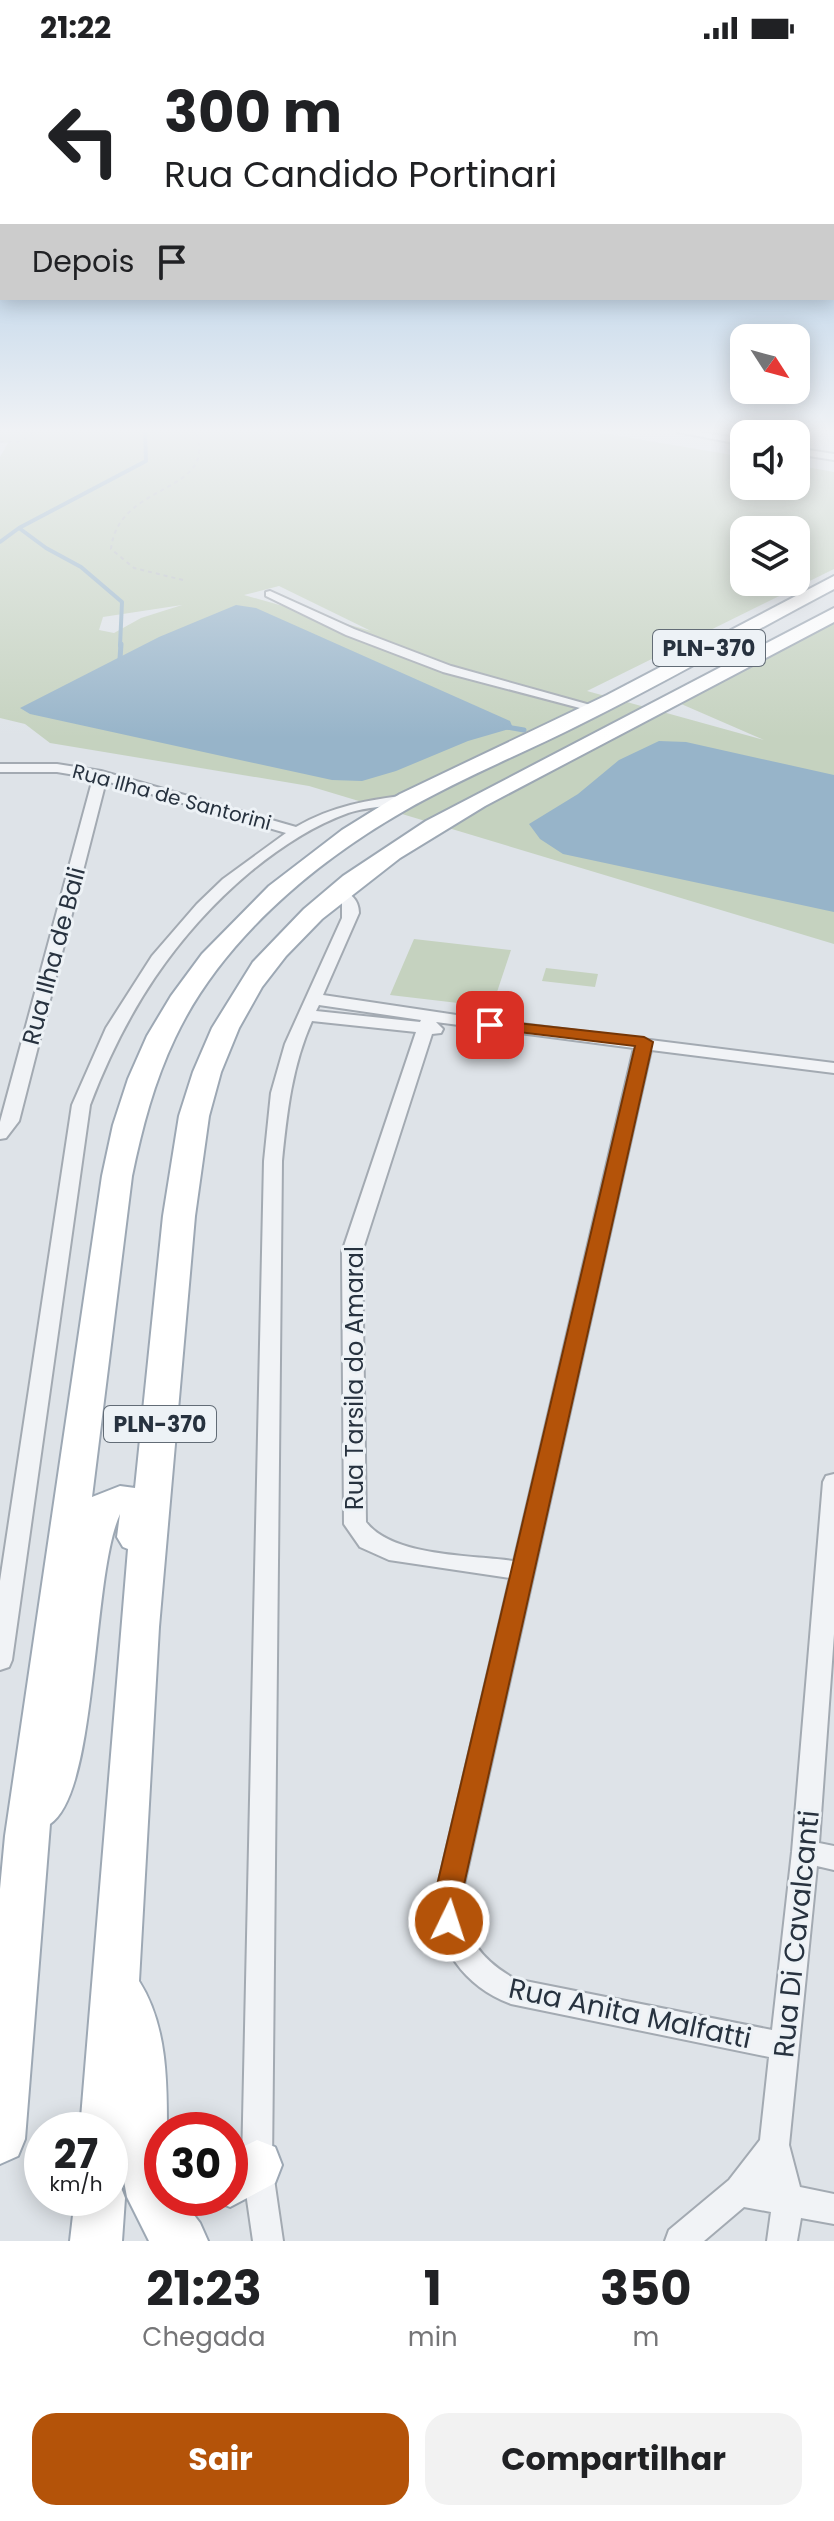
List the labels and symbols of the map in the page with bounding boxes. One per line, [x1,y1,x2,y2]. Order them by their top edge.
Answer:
north arrow [730,324,810,404]
road number: PLN-370 [653,630,765,666]
street label: Rua Ilha de Santorini [69,757,275,837]
street label: Rua Ilha de Bali [14,863,93,1048]
pin [456,991,524,1059]
street label: Rua Tarsila do Amaral [338,1246,371,1510]
road number: PLN-370 [104,1406,216,1442]
street label: Rua Di Cavalcanti [764,1808,829,2060]
position arrow [407,1879,491,1963]
street label: Rua Anita Malfatti [505,1969,755,2058]
speed limit sign: 30 [144,2112,248,2216]

